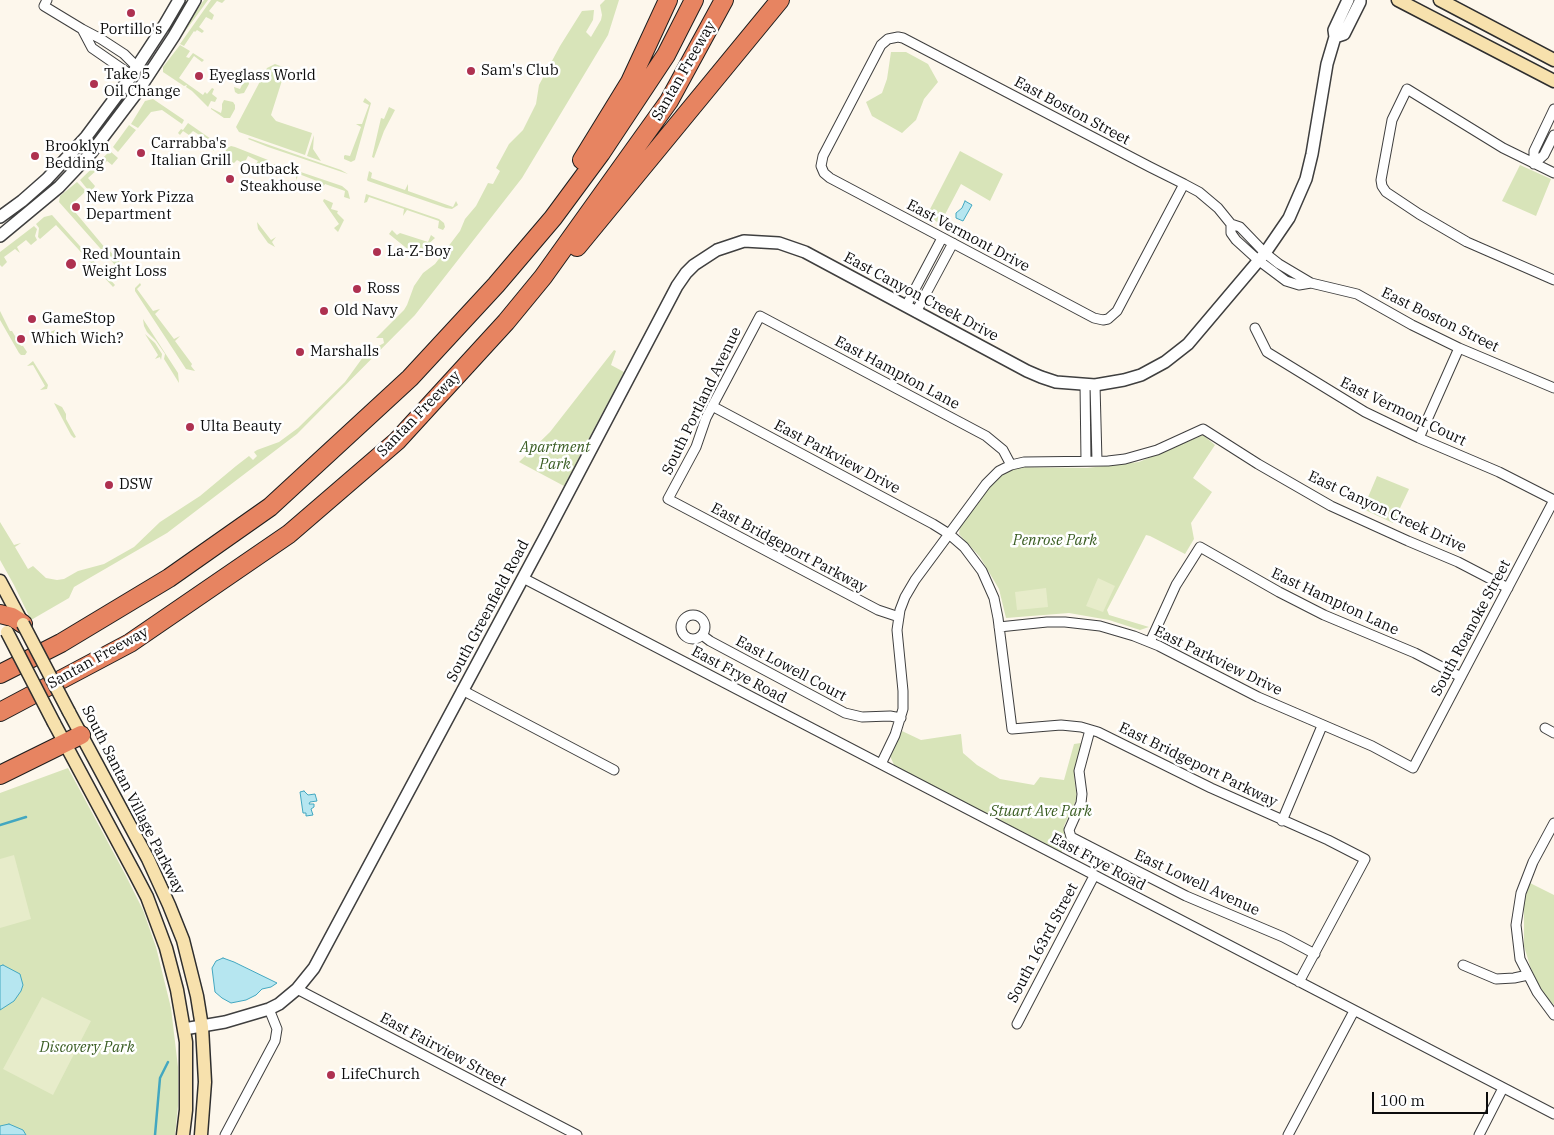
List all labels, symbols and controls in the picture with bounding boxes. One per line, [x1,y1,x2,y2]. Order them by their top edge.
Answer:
marker: Portillo's [125,7,137,19]
street label: Santan Freeway [648,18,720,124]
place label: Portillo's [100,21,162,39]
place label: Sam's Club [481,62,559,80]
marker: Sam's Club [465,65,477,77]
place label: Take 5 Oil Change [104,66,180,101]
place label: Eyeglass World [209,67,316,85]
marker: Eyeglass World [193,70,205,82]
street label: East Boston Street [1011,73,1133,149]
marker: Take 5 Oil Change [88,78,100,90]
place label: Carrabba's Italian Grill [151,135,231,170]
place label: Brooklyn Bedding [45,138,110,173]
marker: Carrabba's Italian Grill [135,147,147,159]
marker: Brooklyn Bedding [29,150,41,162]
place label: Outback Steakhouse [240,161,322,196]
marker: Outback Steakhouse [224,173,236,185]
place label: New York Pizza Department [86,189,194,224]
street label: East Vermont Drive [903,196,1033,276]
marker: New York Pizza Department [70,201,82,213]
place label: La-Z-Boy [387,243,451,261]
place label: Red Mountain Weight Loss [82,246,181,281]
marker: La-Z-Boy [371,246,383,258]
street label: East Canyon Creek Drive [841,249,1001,345]
marker: Red Mountain Weight Loss [64,257,78,271]
place label: Ross [367,280,400,298]
marker: Ross [351,283,363,295]
street label: East Boston Street [1378,284,1502,356]
place label: Old Navy [334,302,398,320]
marker: Old Navy [318,305,330,317]
place label: GameStop [42,310,115,328]
marker: GameStop [26,313,38,325]
street label: South Portland Avenue [658,324,746,478]
place label: Which Wich? [31,330,124,348]
street label: East Hampton Lane [831,332,963,414]
marker: Which Wich? [15,333,27,345]
place label: Marshalls [310,343,379,361]
marker: Marshalls [294,346,306,358]
street label: Santan Freeway [373,367,465,461]
street label: East Vermont Court [1337,374,1469,450]
street label: East Parkview Drive [771,416,903,498]
place label: Ulta Beauty [200,418,281,436]
marker: Ulta Beauty [184,421,196,433]
park label: Apartment Park [520,439,590,474]
street label: East Canyon Creek Drive [1305,467,1469,557]
place label: DSW [119,476,153,494]
marker: DSW [103,479,115,491]
street label: East Bridgeport Parkway [708,499,870,597]
park label: Penrose Park [1013,532,1097,550]
street label: South Greenfield Road [443,537,533,685]
street label: South Roanoke Street [1427,557,1515,699]
street label: East Hampton Lane [1268,565,1402,639]
street label: East Parkview Drive [1151,622,1285,700]
street label: Santan Freeway [44,623,152,693]
street label: East Lowell Court [733,632,849,706]
street label: East Frye Road [688,642,790,708]
street label: South Santan Village Parkway [77,703,189,897]
street label: East Bridgeport Parkway [1116,719,1280,811]
park label: Stuart Ave Park [990,803,1092,821]
street label: East Frye Road [1047,829,1149,895]
street label: East Lowell Avenue [1132,846,1262,920]
street label: South 163rd Street [1004,880,1082,1006]
street label: East Fairview Street [377,1009,509,1091]
park label: Discovery Park [39,1039,135,1057]
place label: LifeChurch [341,1066,420,1084]
marker: LifeChurch [325,1069,337,1081]
scale bar [1374,1082,1490,1114]
text: 100 m [1380,1091,1425,1110]

